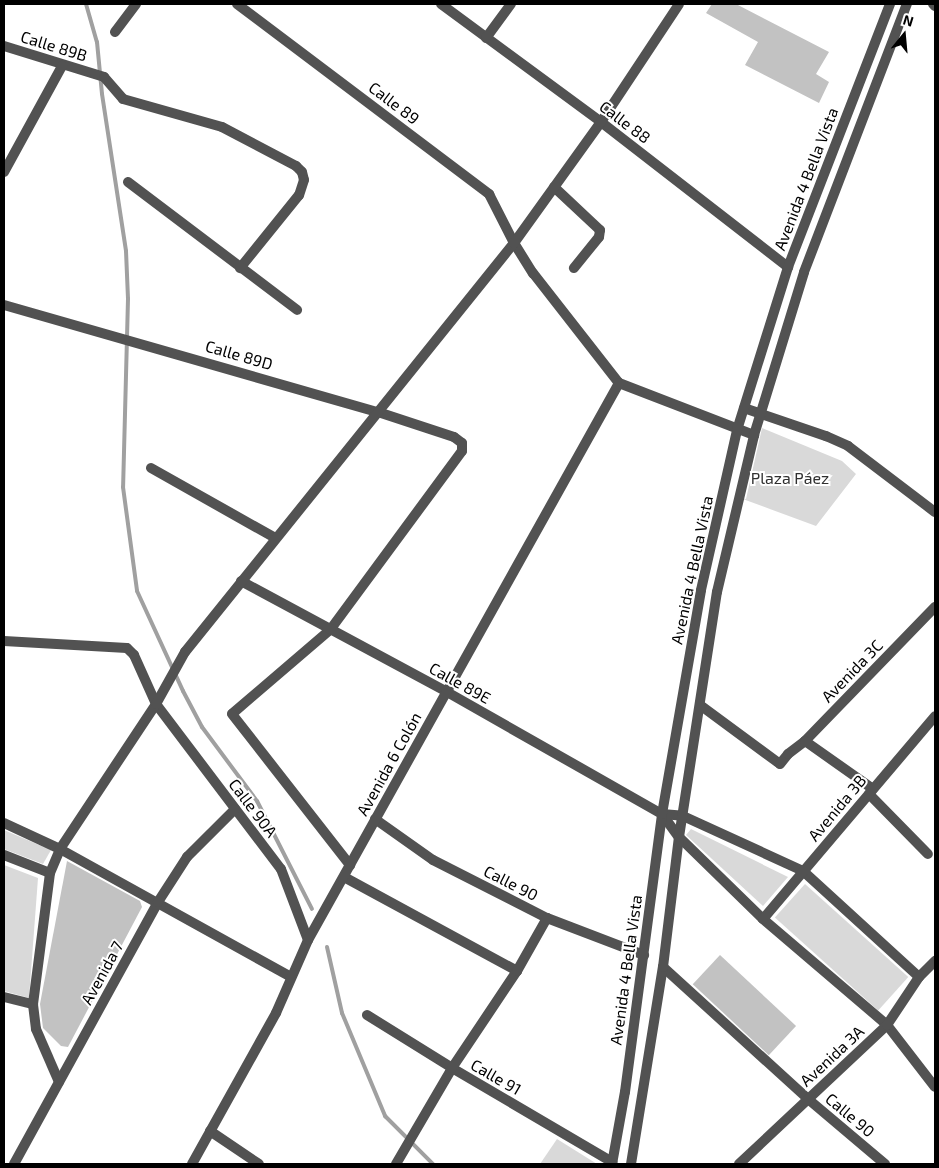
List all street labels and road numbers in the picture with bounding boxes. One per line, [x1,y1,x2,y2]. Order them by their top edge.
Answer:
street label: Calle 89B [19,27,89,65]
street label: Calle 89 [365,78,423,128]
street label: Calle 88 [596,97,654,147]
street label: Avenida 4 Bella Vista [770,105,842,253]
street label: Calle 89D [203,336,275,374]
street label: Avenida 4 Bella Vista [667,494,717,646]
street label: Avenida 3C [818,636,886,706]
street label: Calle 89E [426,658,494,708]
street label: Avenida 6 Colón [353,709,425,819]
street label: Avenida 3B [804,771,870,845]
street label: Calle 90A [225,775,281,841]
street label: Calle 90 [481,861,541,905]
street label: Avenida 4 Bella Vista [606,893,646,1047]
street label: Avenida 7 [77,938,127,1008]
street label: Avenida 3A [796,1022,868,1090]
street label: Calle 91 [467,1055,525,1099]
street label: Calle 90 [821,1089,879,1141]

